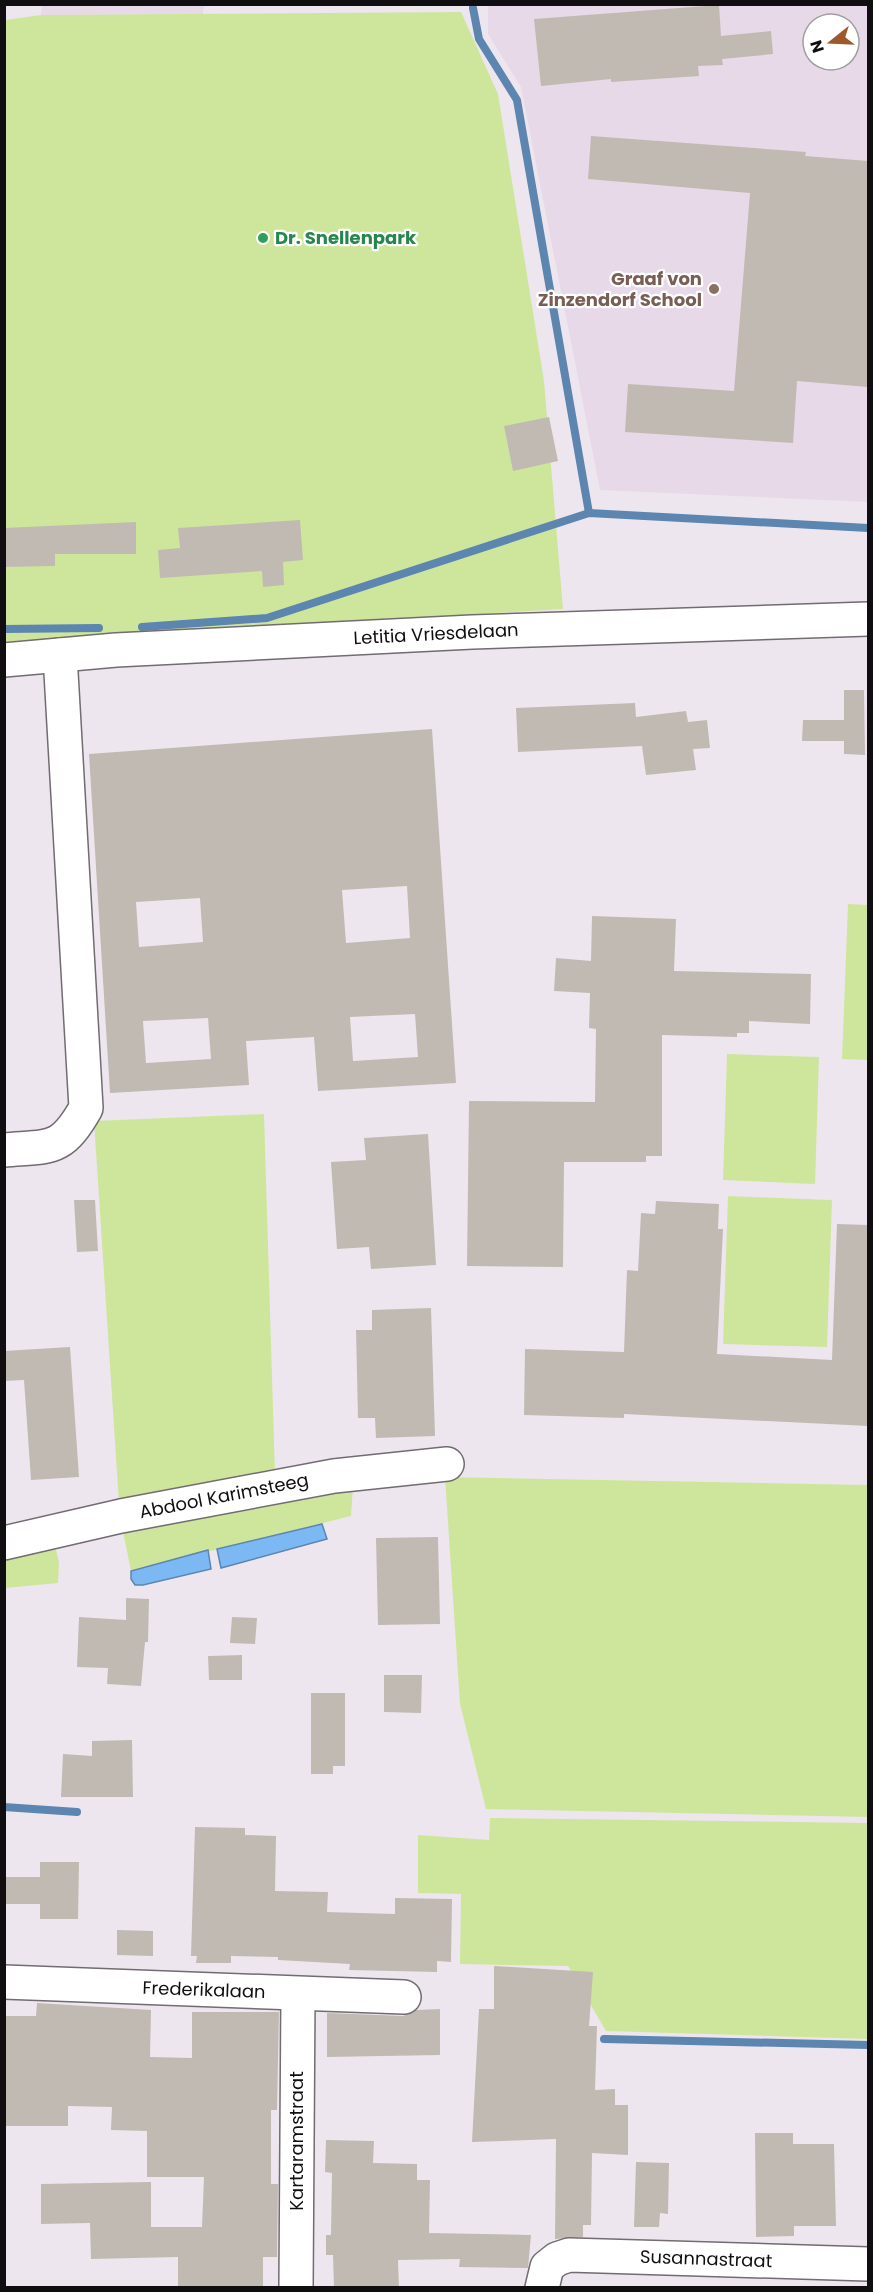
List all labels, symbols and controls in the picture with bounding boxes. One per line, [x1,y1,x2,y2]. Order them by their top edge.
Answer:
north arrow [801,12,861,72]
text: N [804,37,830,56]
place label: Dr. Snellenpark [275,225,417,250]
marker: Dr. Snellenpark [256,231,270,245]
place label: Graaf von Zinzendorf School [538,266,702,312]
marker: Graaf von Zinzendorf School [707,282,721,296]
street label: Letitia Vriesdelaan [353,617,519,650]
street label: Abdool Karimsteeg [137,1467,311,1524]
street label: Frederikalaan [142,1975,266,2004]
street label: Kartaramstraat [284,2071,309,2211]
street label: Susannastraat [639,2244,773,2273]

